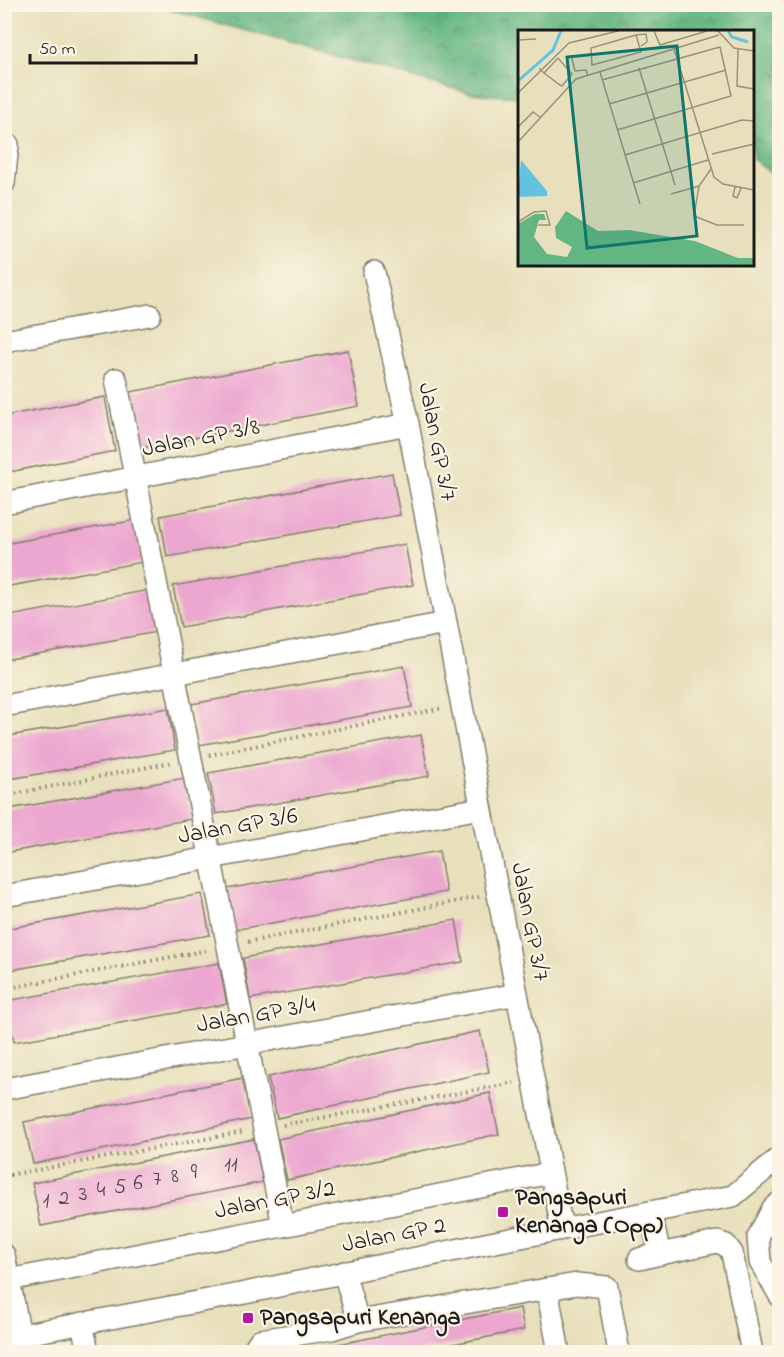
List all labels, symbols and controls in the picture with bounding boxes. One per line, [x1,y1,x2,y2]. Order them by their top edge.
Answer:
scale bar [30,27,196,65]
inset map [518,30,754,266]
text: 50 m [39,37,76,63]
street label: Jalan GP 3/7 [407,380,465,504]
street label: Jalan GP 3/8 [139,410,263,468]
street label: Jalan GP 3/6 [175,799,301,855]
street label: Jalan GP 3/7 [500,860,558,984]
street label: Jalan GP 3/4 [194,988,318,1044]
house number: 11 [224,1151,238,1181]
house number: 9 [191,1158,198,1188]
house number: 8 [171,1162,179,1192]
house number: 7 [153,1165,162,1195]
house number: 6 [133,1169,143,1199]
street label: Jalan GP 3/2 [212,1172,338,1230]
house number: 5 [114,1173,126,1203]
house number: 4 [97,1176,106,1206]
house number: 3 [79,1180,87,1210]
place label: Pangsapuri Kenanga (Opp) [515,1181,663,1245]
house number: 2 [59,1184,69,1214]
house number: 1 [43,1187,50,1217]
marker: Pangsapuri Kenanga (Opp) [496,1205,510,1219]
street label: Jalan GP 2 [339,1209,449,1263]
place label: Pangsapuri Kenanga [260,1301,461,1337]
marker: Pangsapuri Kenanga [241,1311,255,1325]

